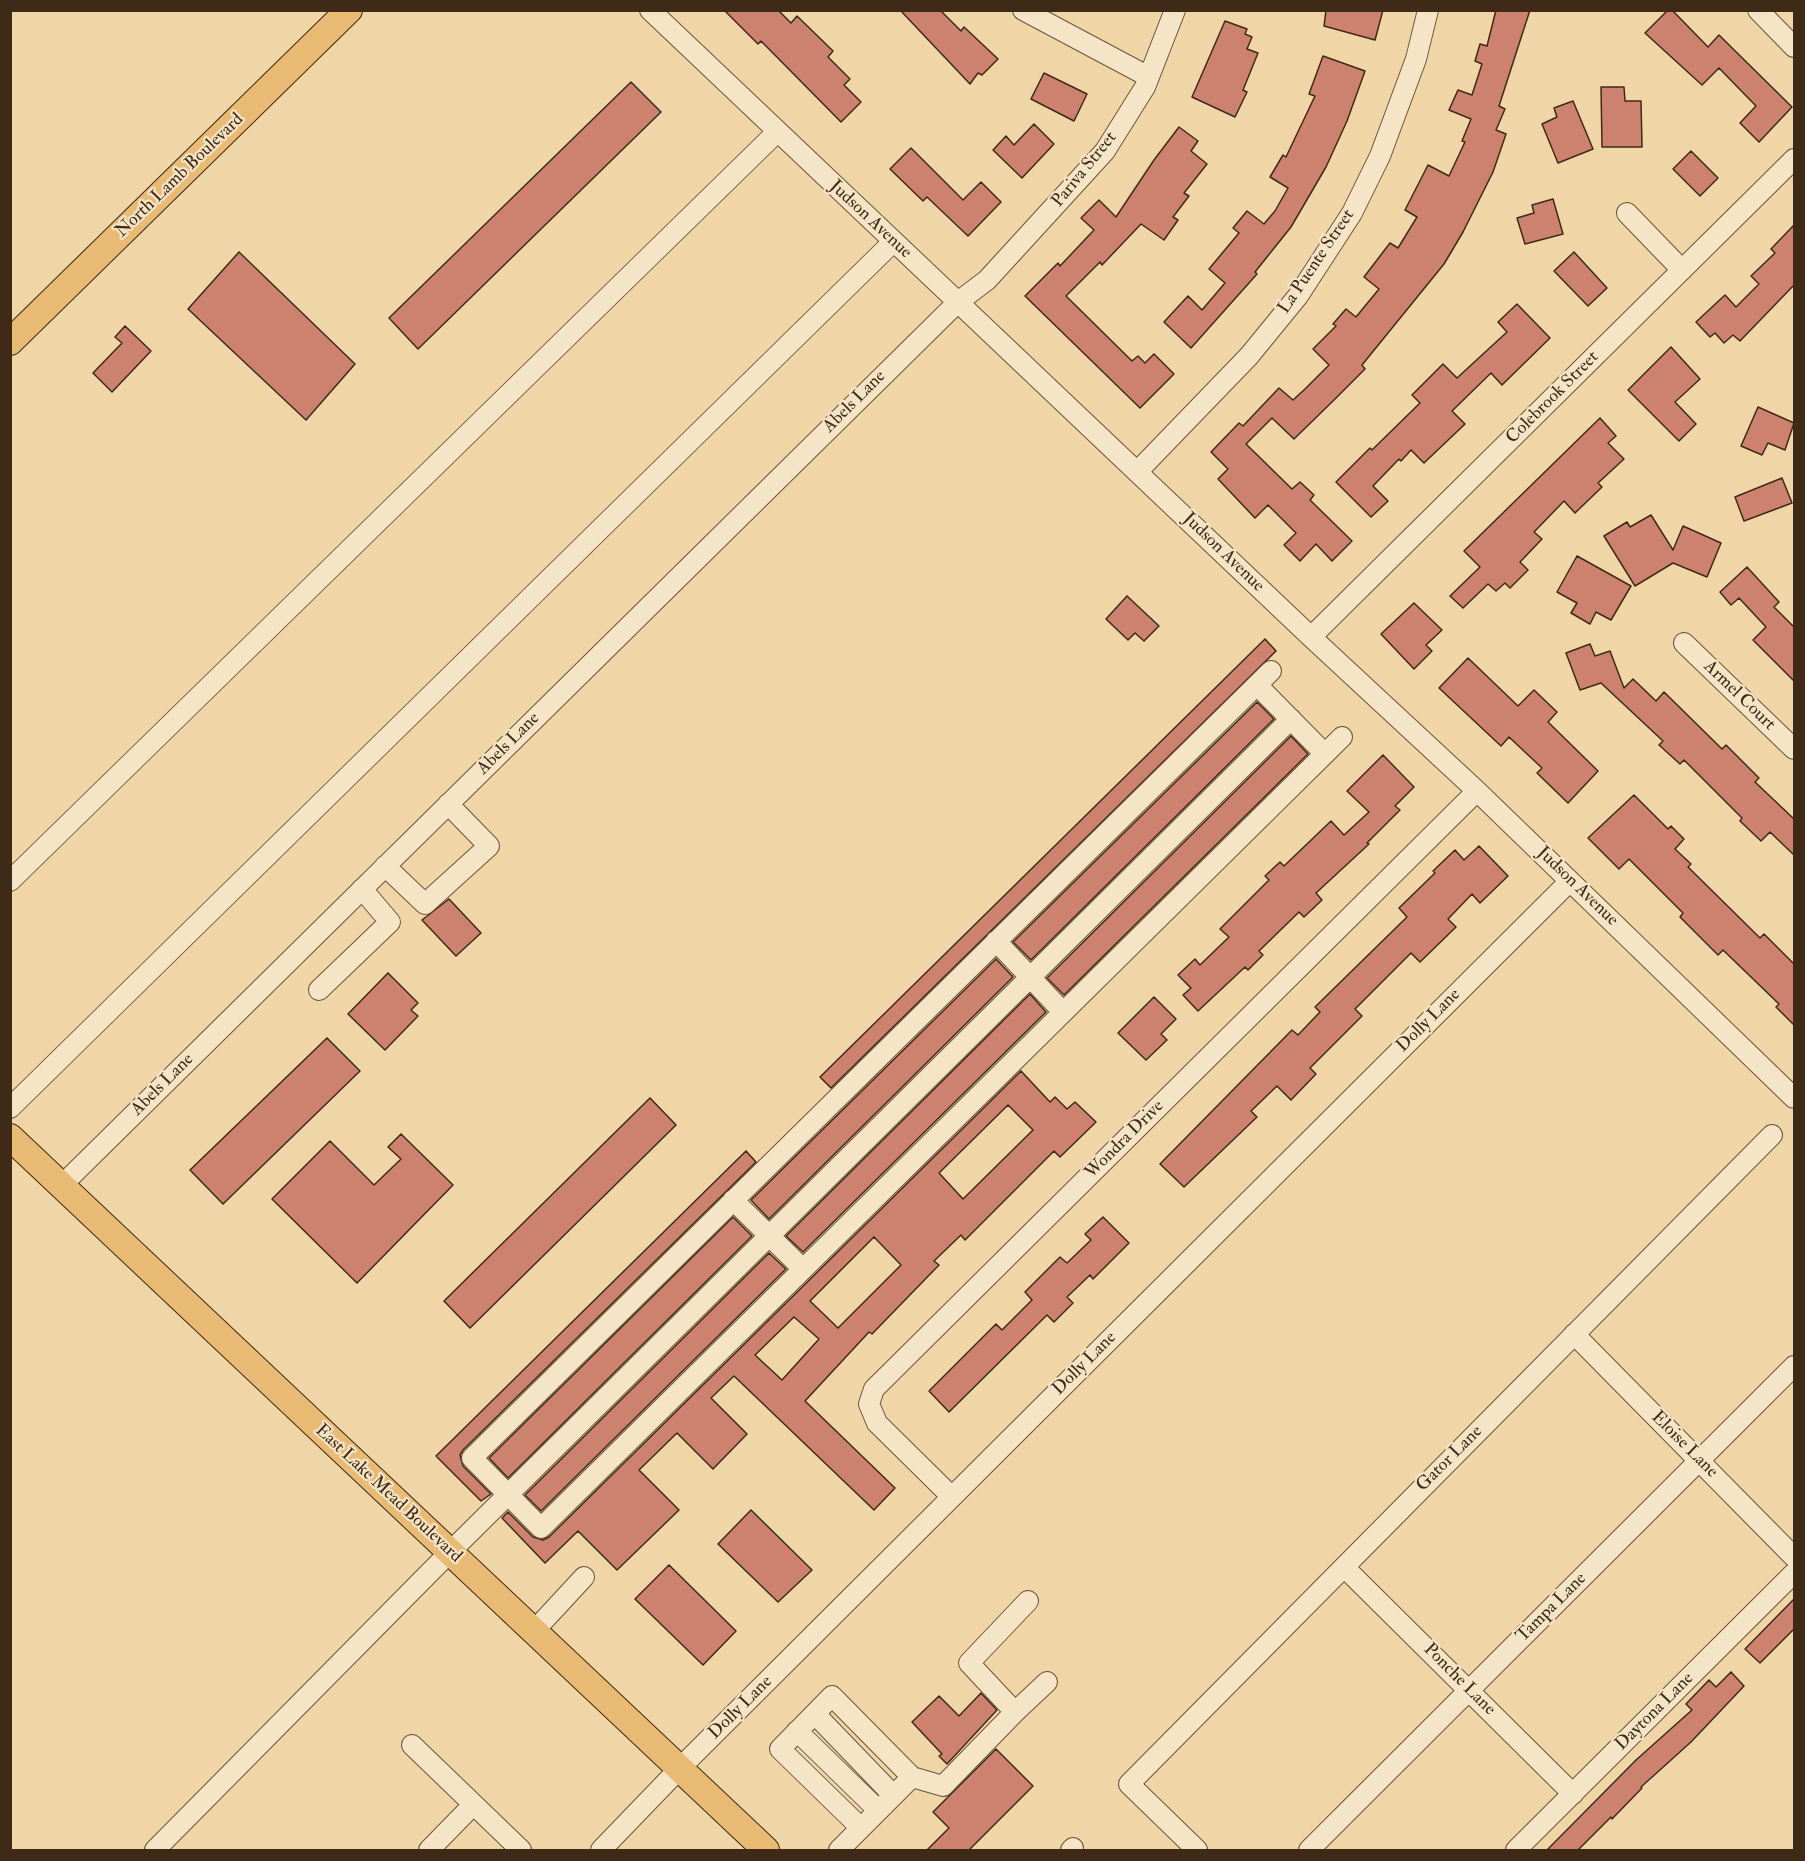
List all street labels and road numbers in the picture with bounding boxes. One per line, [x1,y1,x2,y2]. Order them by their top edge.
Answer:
street label: North Lamb Boulevard [112,109,248,243]
street label: Pariva Street [1048,128,1122,212]
street label: Judson Avenue [824,176,916,264]
street label: La Puente Street [1274,206,1360,318]
street label: Colebrook Street [1502,347,1604,449]
street label: Abels Lane [819,366,891,438]
street label: Judson Avenue [1178,509,1268,597]
street label: Armel Court [1699,656,1779,736]
street label: Abels Lane [473,708,545,780]
street label: Judson Avenue [1532,843,1622,931]
street label: Dolly Lane [1393,985,1465,1057]
street label: Abels Lane [127,1049,199,1121]
street label: Wondra Drive [1081,1096,1169,1184]
street label: Dolly Lane [1049,1328,1121,1400]
street label: Eloise Lane [1646,1407,1722,1483]
street label: East Lake Mead Boulevard [310,1420,466,1568]
street label: Gator Lane [1412,1421,1488,1497]
street label: Tampa Lane [1512,1568,1592,1648]
street label: Ponche Lane [1418,1639,1500,1721]
street label: Daytona Lane [1611,1668,1699,1756]
street label: Dolly Lane [705,1672,777,1744]

